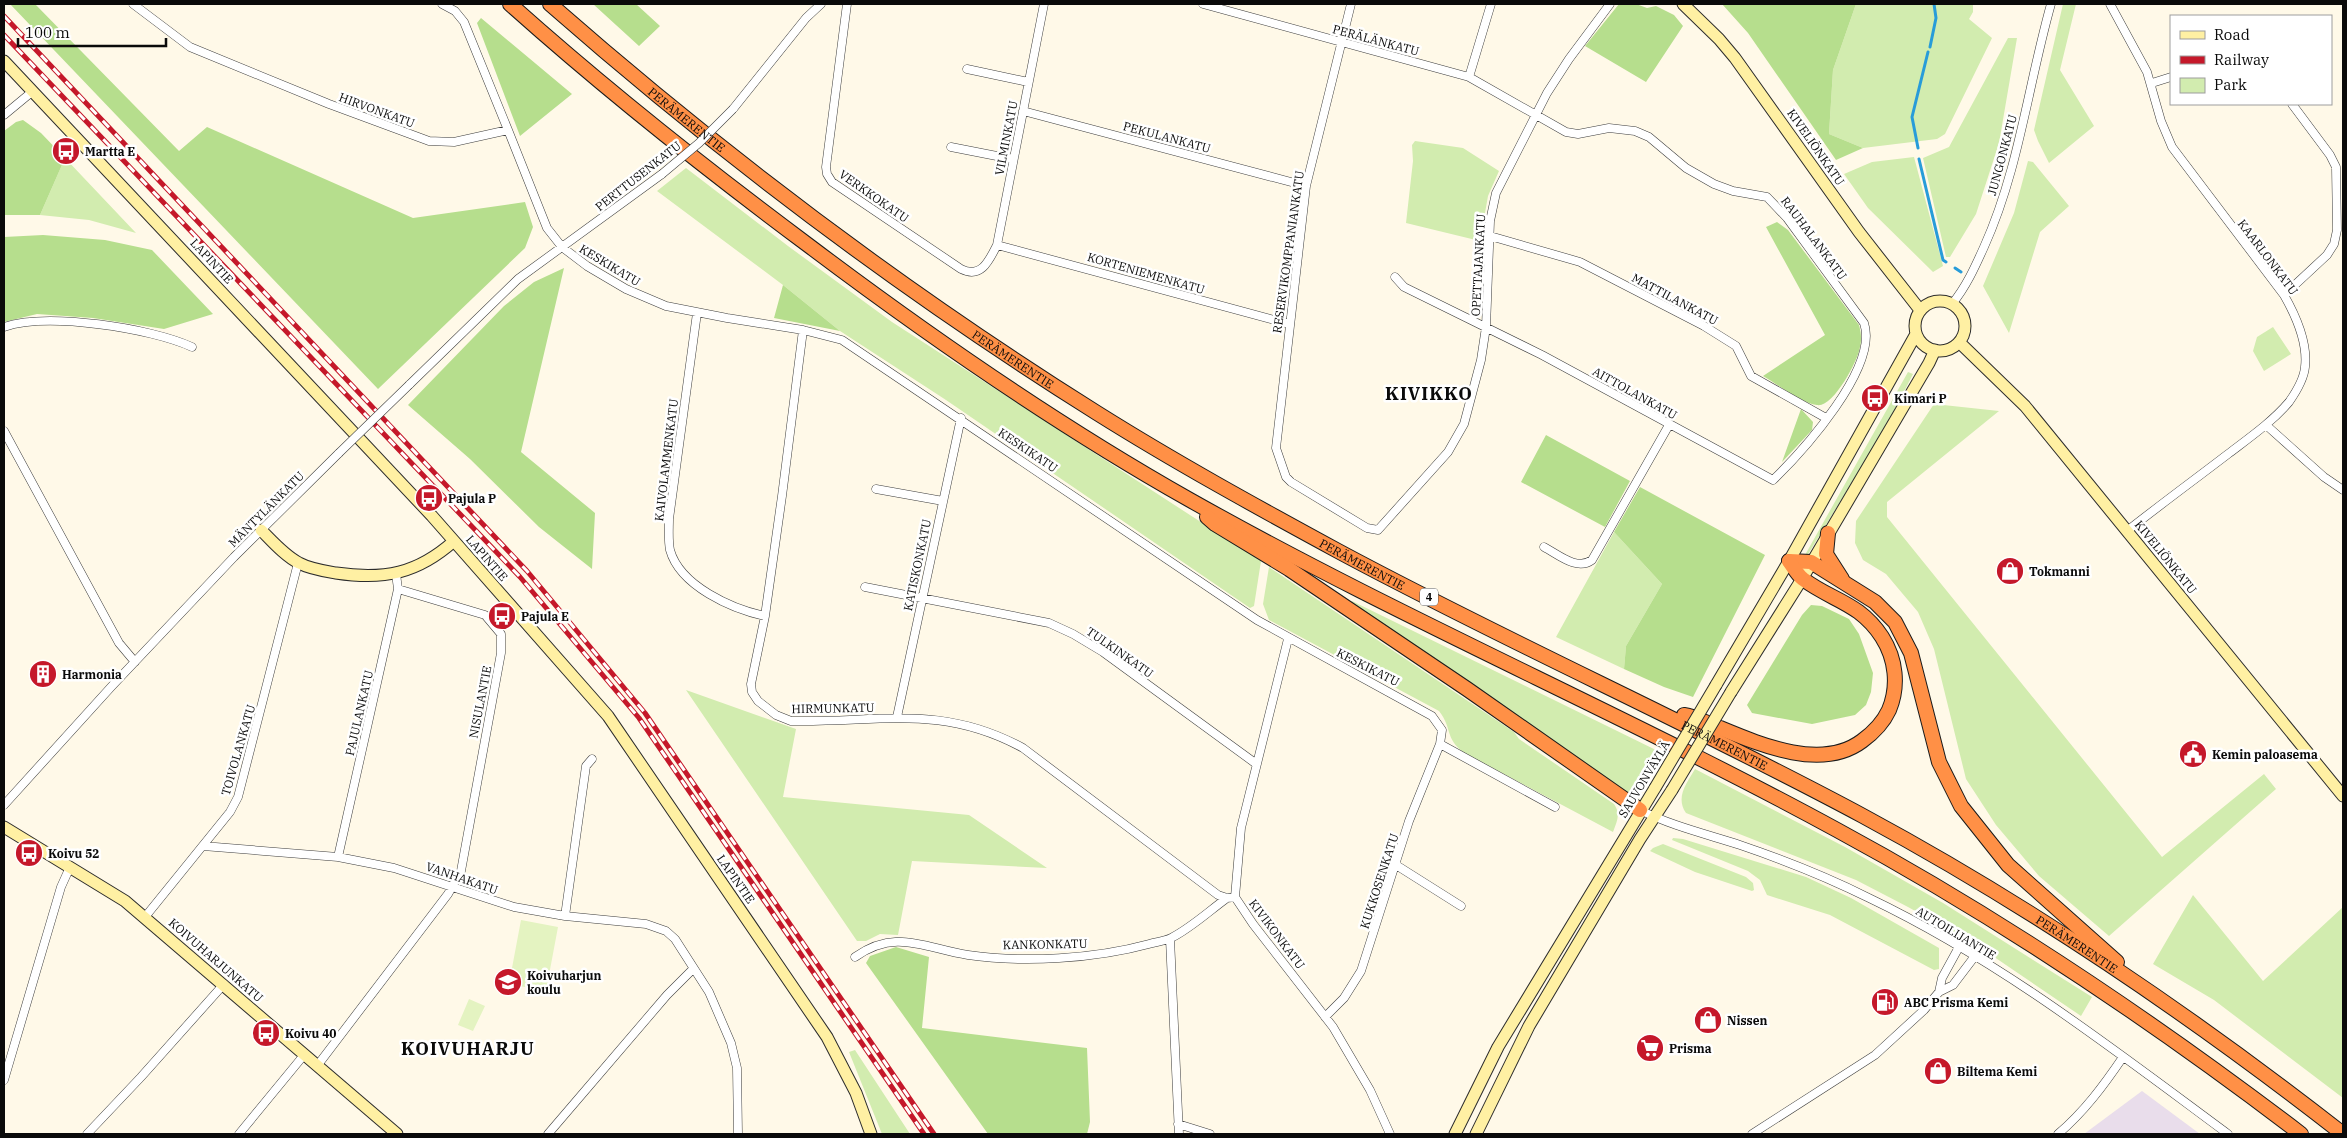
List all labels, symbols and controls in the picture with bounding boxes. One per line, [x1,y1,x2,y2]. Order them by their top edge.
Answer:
scale bar [18,15,165,47]
legend [2170,15,2332,105]
street label: PERÄLÄNKATU [1331,21,1421,59]
text: 100 m [25,23,70,42]
text: Road [2214,25,2250,44]
text: Railway [2214,50,2269,69]
text: Park [2214,75,2247,94]
street label: PERÄMERENTIE [645,84,728,155]
street label: HIRVONKATU [337,89,417,131]
street label: VILMINKATU [991,99,1021,177]
street label: KIVELIÖNKATU [1784,106,1848,188]
street label: JUNGONKATU [1984,113,2020,197]
street label: PEKULANKATU [1122,118,1213,156]
bus stop icon: Martta E [51,136,81,166]
street label: PERTTUSENKATU [592,138,684,214]
place label: Martta E [85,144,135,159]
street label: VERKKOKATU [836,166,912,226]
street label: RESERVIKOMPPANIANKATU [1269,170,1307,334]
street label: RAUHALANKATU [1778,193,1850,283]
street label: OPETTAJANKATU [1468,213,1488,317]
street label: KAARLONKATU [2235,216,2301,298]
street label: LAPINTIE [187,235,237,287]
street label: KESKIKATU [577,241,643,289]
street label: KORTENIEMENKATU [1086,249,1207,297]
street label: MATTILANKATU [1629,270,1721,328]
street label: PERÄMERENTIE [970,326,1057,391]
street label: AITTOLANKATU [1590,364,1680,423]
district label: KIVIKKO [1385,382,1473,405]
bus stop icon: Kimari P [1860,383,1890,413]
place label: Kimari P [1894,391,1947,406]
street label: KAIVOLAMMENKATU [651,398,681,522]
street label: KESKIKATU [995,425,1061,475]
street label: MÄNTYLÄNKATU [225,468,307,550]
bus stop icon: Pajula P [414,483,444,513]
place label: Pajula P [448,491,496,506]
street label: KATISKONKATU [900,517,934,612]
street label: KIVELIÖNKATU [2132,517,2200,597]
street label: LAPINTIE [463,532,511,584]
street label: PERÄMERENTIE [1317,535,1408,593]
shop icon: Tokmanni [1995,556,2025,586]
place label: Tokmanni [2029,564,2090,579]
road number: 4 [1420,588,1438,606]
bus stop icon: Pajula E [487,601,517,631]
place label: Pajula E [521,609,569,624]
street label: TULKINKATU [1084,623,1157,681]
street label: KESKIKATU [1334,645,1402,689]
building icon: Harmonia [28,659,58,689]
street label: NISULANTIE [466,664,494,740]
place label: Harmonia [62,667,122,682]
street label: PAJULANKATU [342,669,376,757]
street label: HIRMUNKATU [791,700,875,716]
street label: TOIVOLANKATU [218,702,258,797]
street label: PERÄMERENTIE [1679,717,1770,773]
street label: SAUVONVÄYLÄ [1615,737,1673,820]
public building icon: Kemin paloasema [2178,739,2208,769]
place label: Kemin paloasema [2212,747,2318,762]
street label: KUKKOSENKATU [1357,831,1402,931]
bus stop icon: Koivu 52 [14,838,44,868]
place label: Koivu 52 [48,846,100,861]
street label: LAPINTIE [714,852,758,906]
street label: VANHAKATU [424,859,500,897]
street label: KIVIKONKATU [1246,896,1308,972]
street label: AUTOILIJANTIE [1913,903,1999,963]
street label: PERÄMERENTIE [2033,912,2121,976]
street label: KOIVUHARJUNKATU [166,915,266,1005]
street label: KANKONKATU [1002,936,1088,952]
school or university icon: Koivuharjun koulu [493,967,523,997]
place label: Koivuharjun koulu [527,968,602,997]
fuel station icon: ABC Prisma Kemi [1870,987,1900,1017]
place label: ABC Prisma Kemi [1904,995,2008,1010]
shop icon: Nissen [1693,1005,1723,1035]
place label: Nissen [1727,1013,1767,1028]
bus stop icon: Koivu 40 [251,1018,281,1048]
place label: Koivu 40 [285,1026,337,1041]
supermarket icon: Prisma [1635,1033,1665,1063]
district label: KOIVUHARJU [401,1037,535,1060]
place label: Prisma [1669,1041,1712,1056]
shop icon: Biltema Kemi [1923,1056,1953,1086]
place label: Biltema Kemi [1957,1064,2037,1079]

